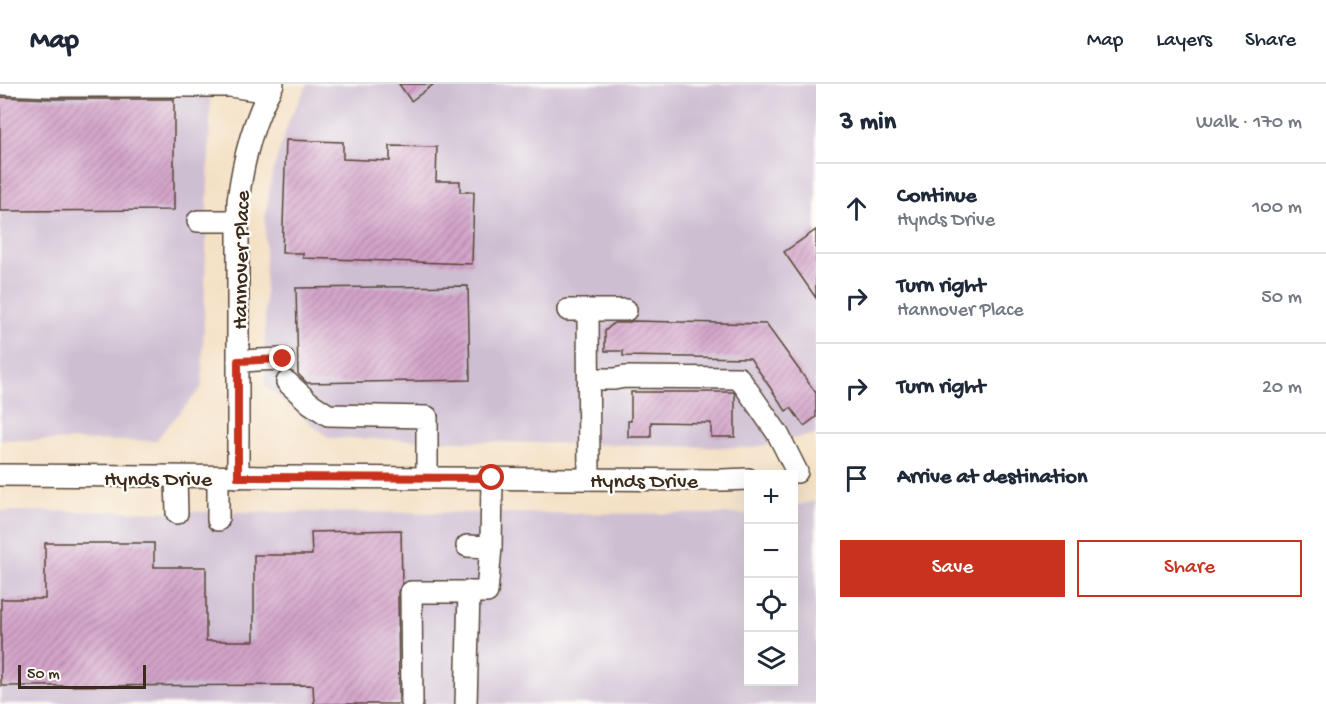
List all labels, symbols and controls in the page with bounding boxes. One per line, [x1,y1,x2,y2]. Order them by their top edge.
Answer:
text: Map [30,25,79,58]
text: Map [1087,29,1123,54]
text: Layers [1156,29,1212,54]
text: Share [1245,29,1296,54]
text: 3 min [840,108,896,139]
text: Walk · 170 m [1196,112,1302,135]
text: Continue [897,184,977,210]
street label: Hannover Place [229,190,257,330]
icon: ahead [840,192,873,225]
text: 100 m [1252,197,1302,220]
text: Hynds Drive [897,210,995,233]
text: Turn right [897,274,985,300]
icon: right [840,282,873,315]
text: 50 m [1261,287,1302,310]
text: Hannover Place [897,300,1024,323]
route end [269,345,295,371]
icon: right [840,372,873,405]
text: Turn right [897,375,985,401]
text: 20 m [1262,377,1302,400]
icon: arrive [840,462,873,495]
route start [478,464,504,490]
text: Arrive at destination [897,465,1087,491]
street label: Hynds Drive [104,468,213,494]
street label: Hynds Drive [590,470,699,496]
map controls [744,470,798,686]
button: + [744,470,798,524]
button: − [744,524,798,578]
button: Save [840,540,1065,597]
button: Share [1077,540,1302,597]
button: locate [744,578,798,632]
button: layers [744,632,798,686]
scale bar [18,662,146,690]
text: 50 m [27,666,60,685]

